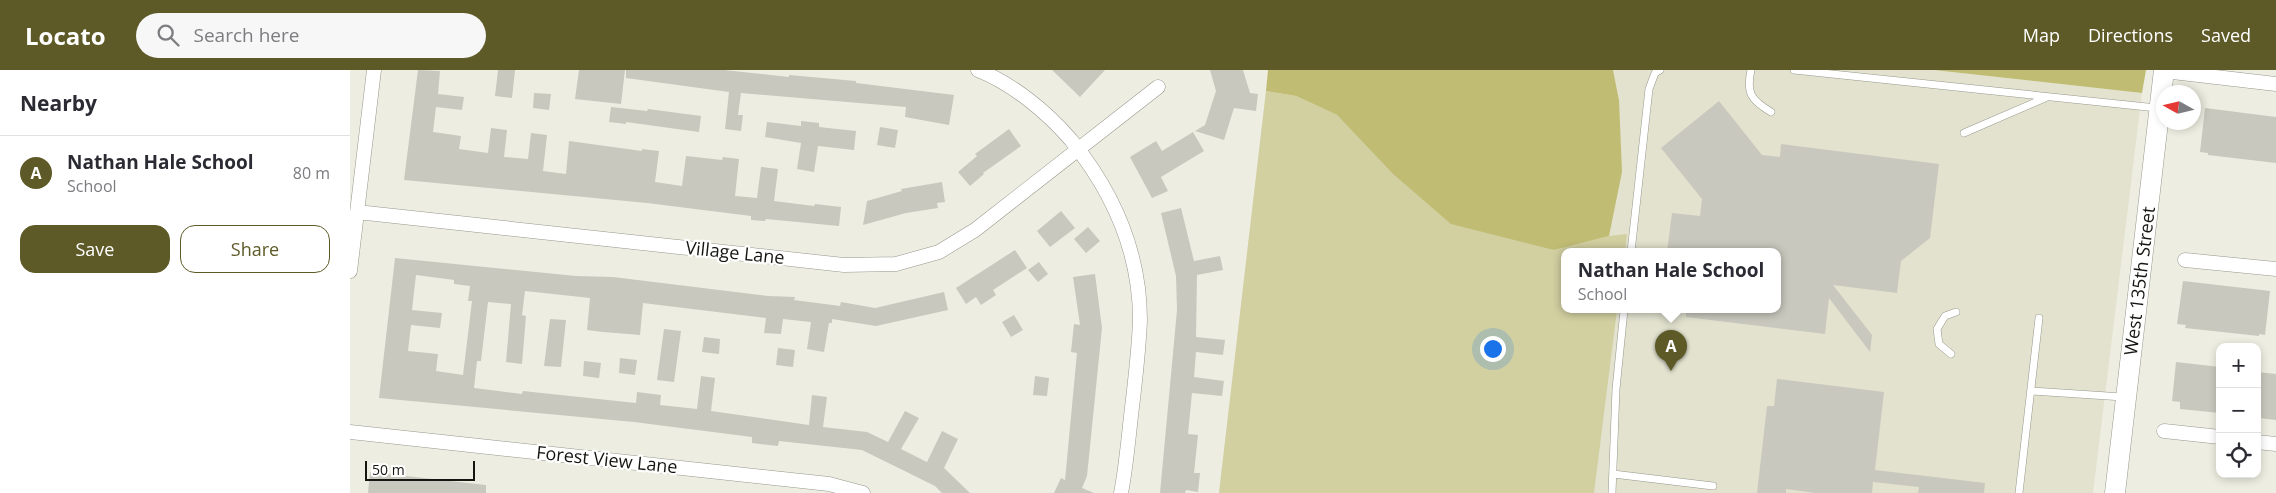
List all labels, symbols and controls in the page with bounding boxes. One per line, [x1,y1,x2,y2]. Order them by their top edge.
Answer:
search box [136,13,486,58]
text: Locato [25,19,106,52]
icon: search [154,21,182,49]
text: Search here [194,22,299,48]
text: Map [2023,23,2060,47]
text: Directions [2088,23,2173,47]
text: Saved [2201,23,2251,47]
north arrow [2156,85,2201,130]
text: Nearby [20,89,97,117]
text: Nathan Hale School [67,149,254,175]
text: A [30,162,42,184]
text: 80 m [293,162,330,184]
text: School [67,175,117,197]
street label: West 135th Street [2118,205,2160,357]
button: Save [20,225,170,273]
button: Share [180,225,330,273]
street label: Village Lane [684,235,786,269]
popup [1561,248,1781,313]
text: Nathan Hale School [1578,257,1764,283]
text: School [1578,283,1627,305]
pin: A [1655,330,1687,371]
your location [1480,336,1506,362]
map controls [2216,343,2261,478]
button: + [2216,343,2261,388]
button: − [2216,388,2261,433]
button: locate [2216,433,2261,478]
street label: Forest View Lane [535,440,679,478]
scale bar [365,458,475,481]
text: 50 m [372,460,405,479]

